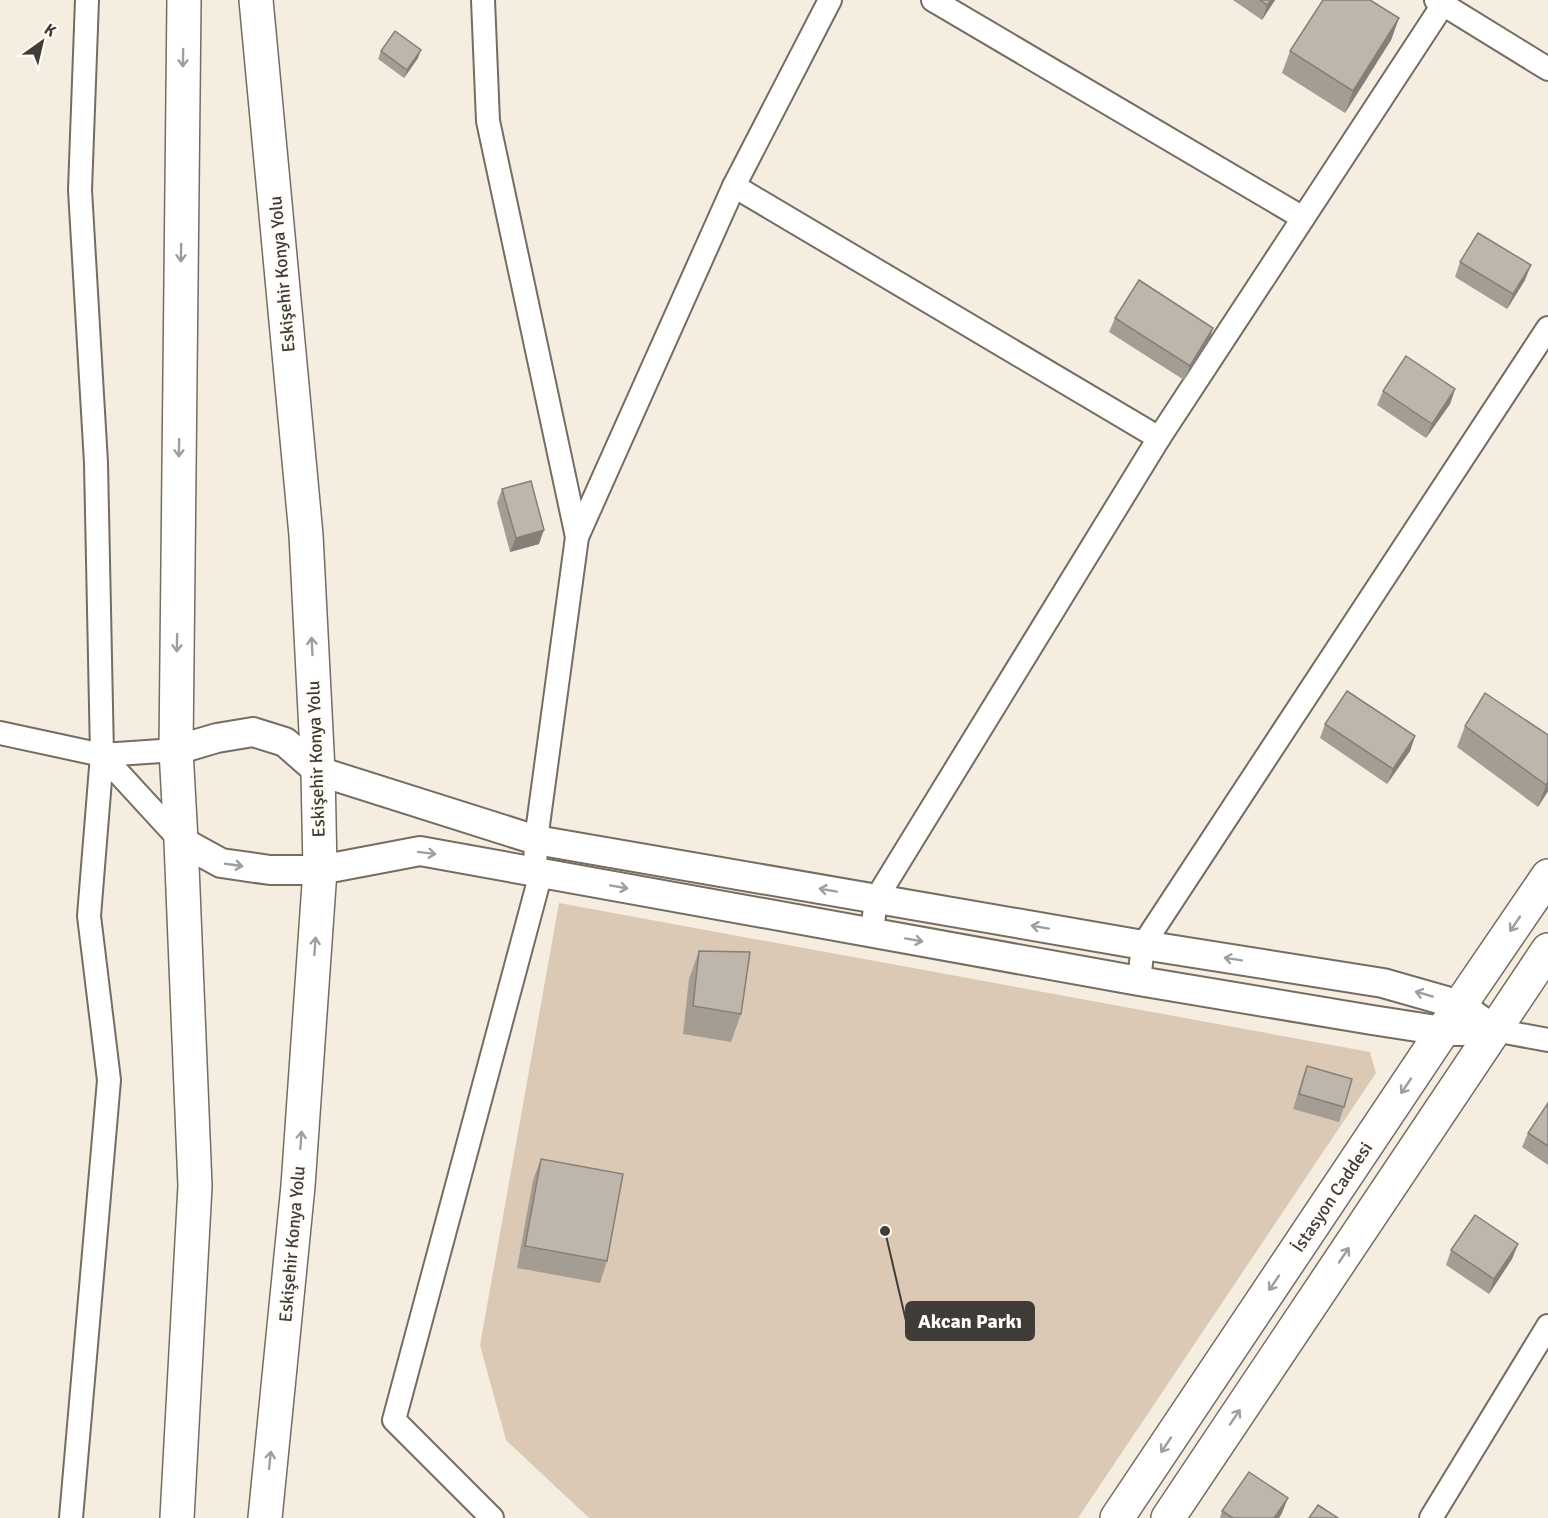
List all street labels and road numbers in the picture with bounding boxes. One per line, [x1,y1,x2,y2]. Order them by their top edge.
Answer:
street label: Eskişehir Konya Yolu [264,195,300,353]
street label: Eskişehir Konya Yolu [302,680,330,838]
street label: İstasyon Caddesi [1287,1138,1377,1256]
street label: Eskişehir Konya Yolu [274,1165,310,1323]

